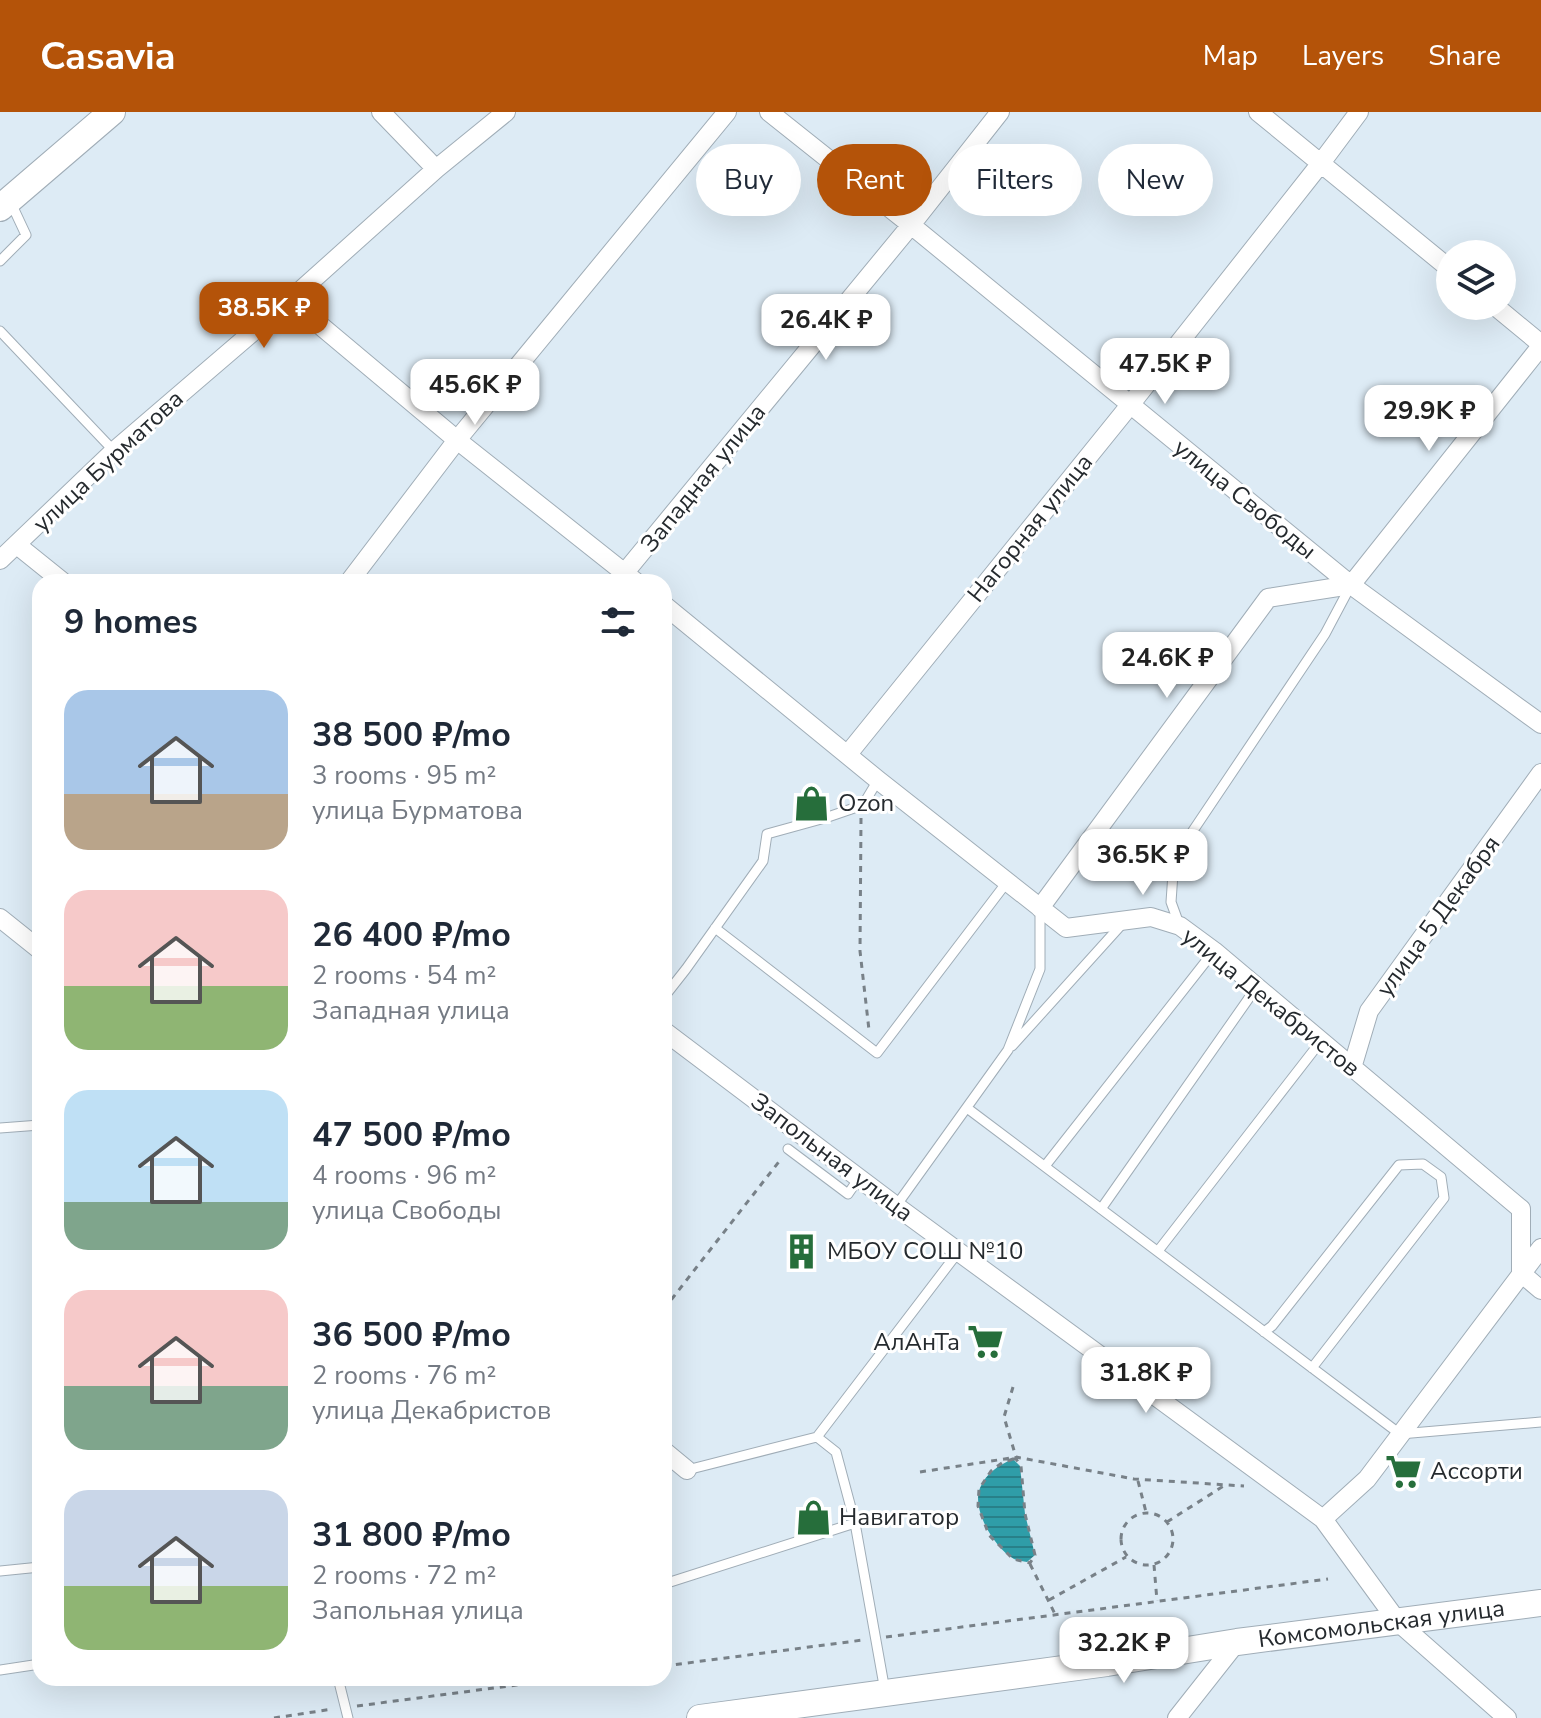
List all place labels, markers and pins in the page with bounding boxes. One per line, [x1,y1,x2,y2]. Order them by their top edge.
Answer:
pin: 38.5K ₽ [190,282,338,350]
pin: 26.4K ₽ [752,294,900,362]
pin: 47.5K ₽ [1091,338,1239,406]
pin: 45.6K ₽ [401,359,549,427]
pin: 29.9K ₽ [1355,385,1503,453]
pin: 24.6K ₽ [1093,632,1241,700]
shop icon: Ozon [793,784,831,822]
place label: Ozon [838,787,894,819]
pin: 36.5K ₽ [1069,829,1217,897]
building icon: МБОУ СОШ №10 [782,1232,820,1270]
place label: МБОУ СОШ №10 [827,1235,1023,1267]
supermarket icon: АлАнТа [967,1323,1005,1361]
place label: АлАнТа [873,1326,960,1358]
pin: 31.8K ₽ [1072,1347,1220,1415]
supermarket icon: Ассорти [1385,1452,1423,1490]
place label: Ассорти [1430,1455,1523,1487]
shop icon: Навигатор [794,1498,832,1536]
place label: Навигатор [839,1501,959,1533]
pin: 32.2K ₽ [1050,1617,1198,1685]

